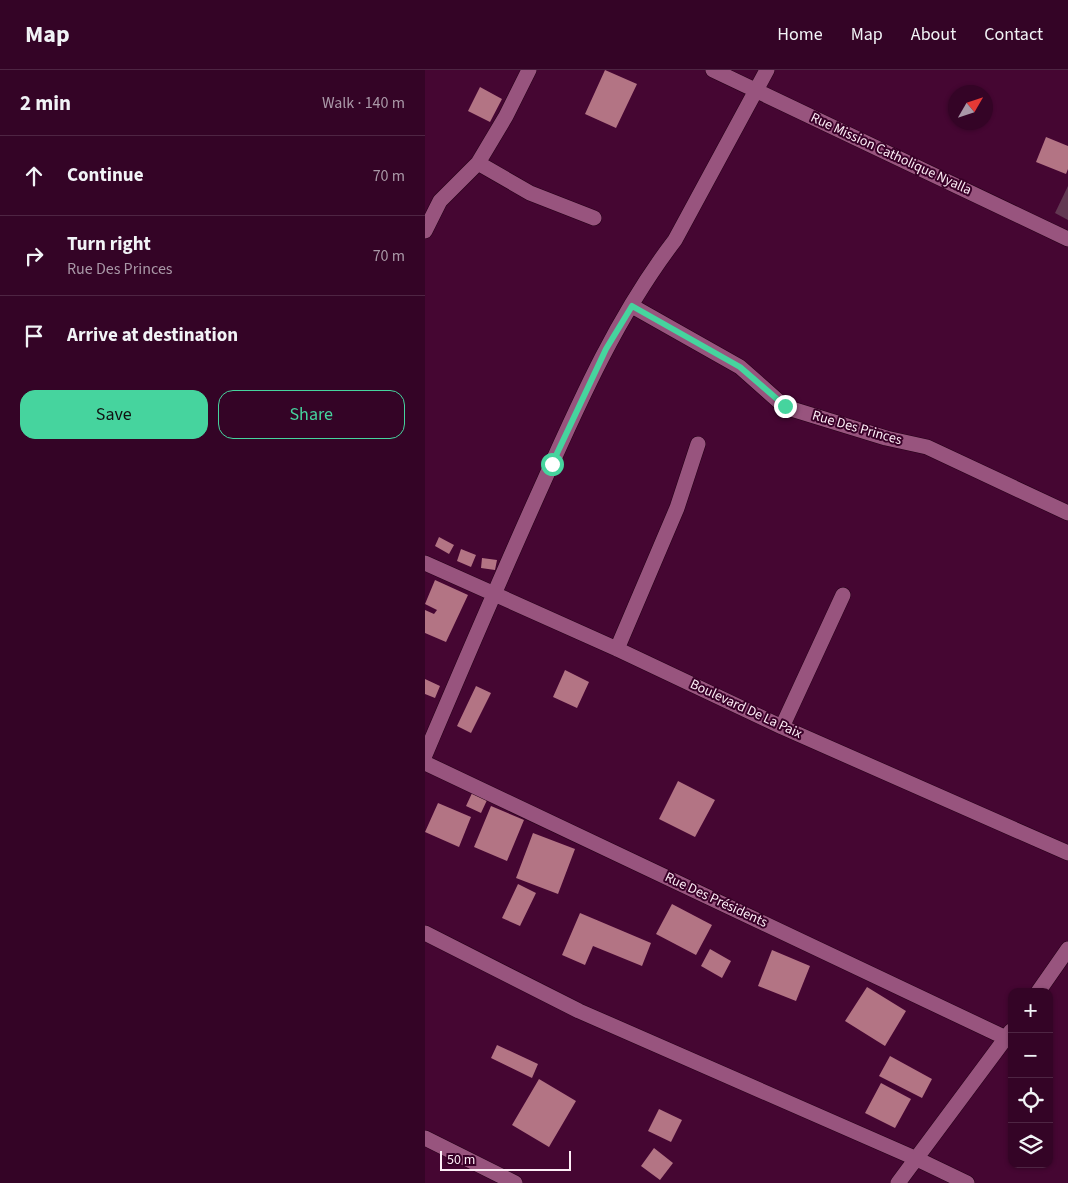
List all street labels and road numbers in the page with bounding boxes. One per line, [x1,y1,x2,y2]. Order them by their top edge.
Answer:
street label: Rue Mission Catholique Nyalla [807,108,975,200]
street label: Rue Des Princes [810,406,904,450]
street label: Boulevard De La Paix [687,674,806,744]
street label: Rue Des Présidents [661,867,771,933]

